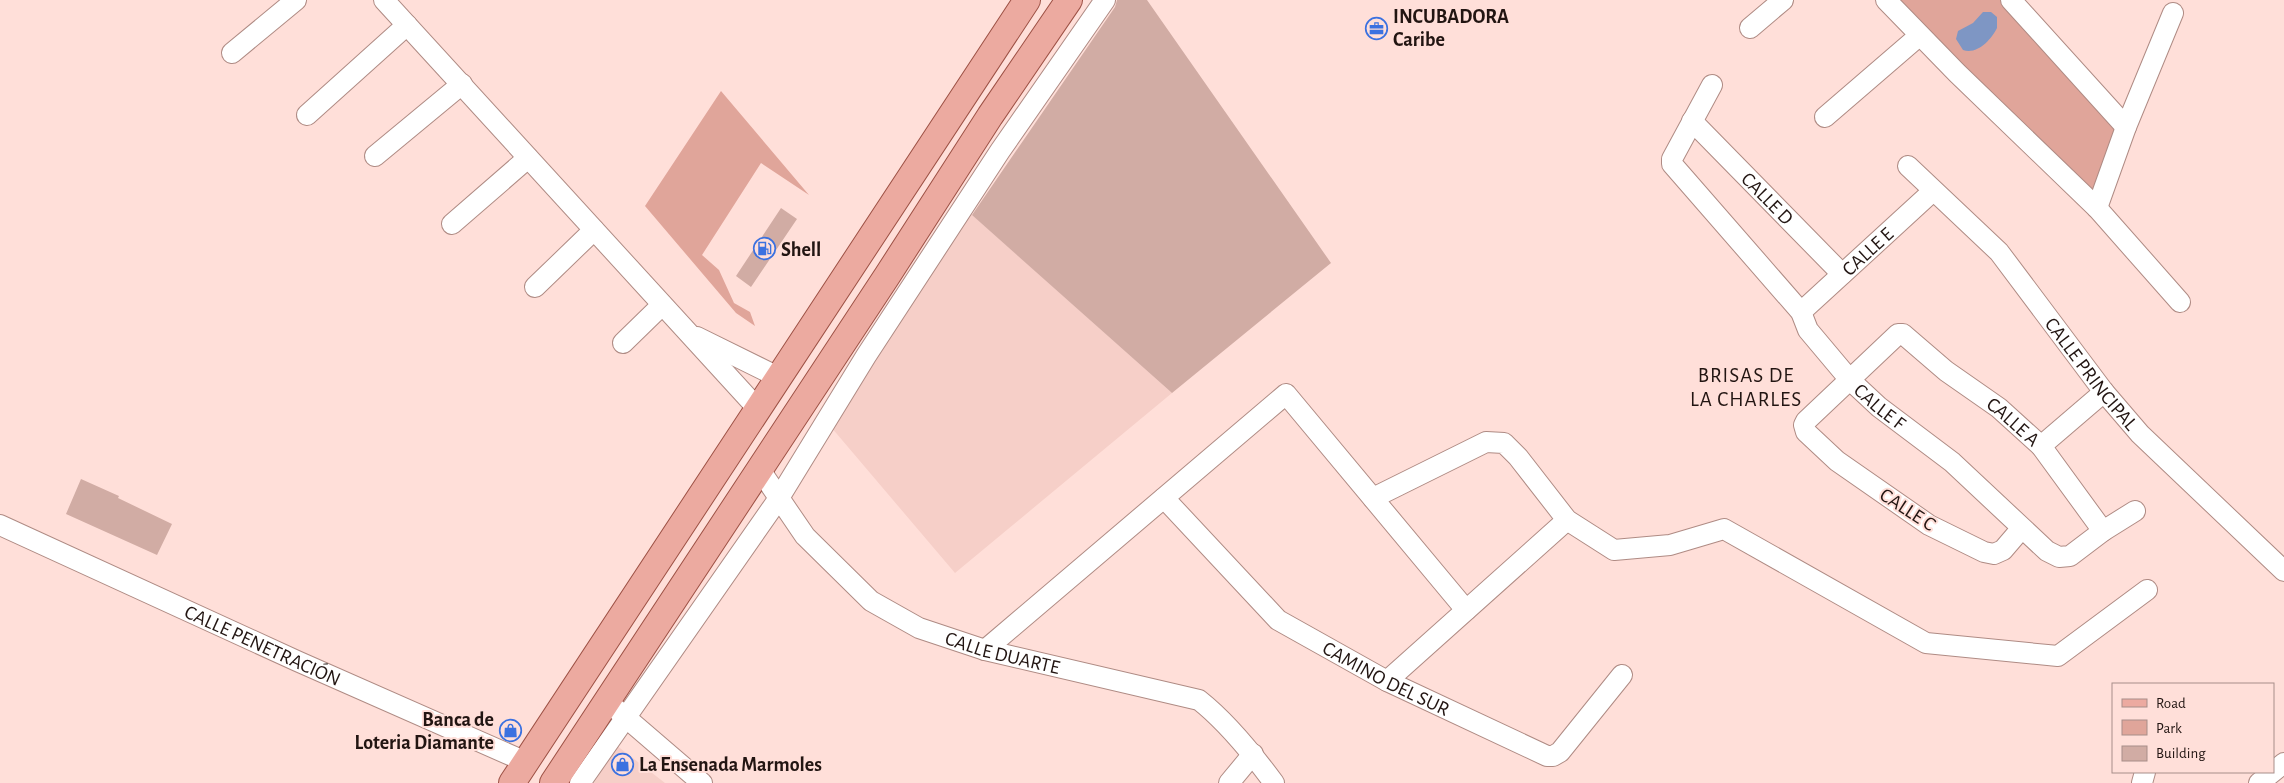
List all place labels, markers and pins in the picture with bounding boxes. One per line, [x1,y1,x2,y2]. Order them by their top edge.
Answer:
place label: INCUBADORA Caribe [1393,7,1509,50]
office icon: INCUBADORA Caribe [1365,16,1389,40]
fuel station icon: Shell [753,237,777,261]
place label: Shell [781,240,821,260]
place label: Banca de Loteria Diamante [355,710,494,753]
shop icon: Banca de Loteria Diamante [498,719,522,743]
shop icon: La Ensenada Marmoles [611,752,635,776]
place label: La Ensenada Marmoles [639,755,822,775]

